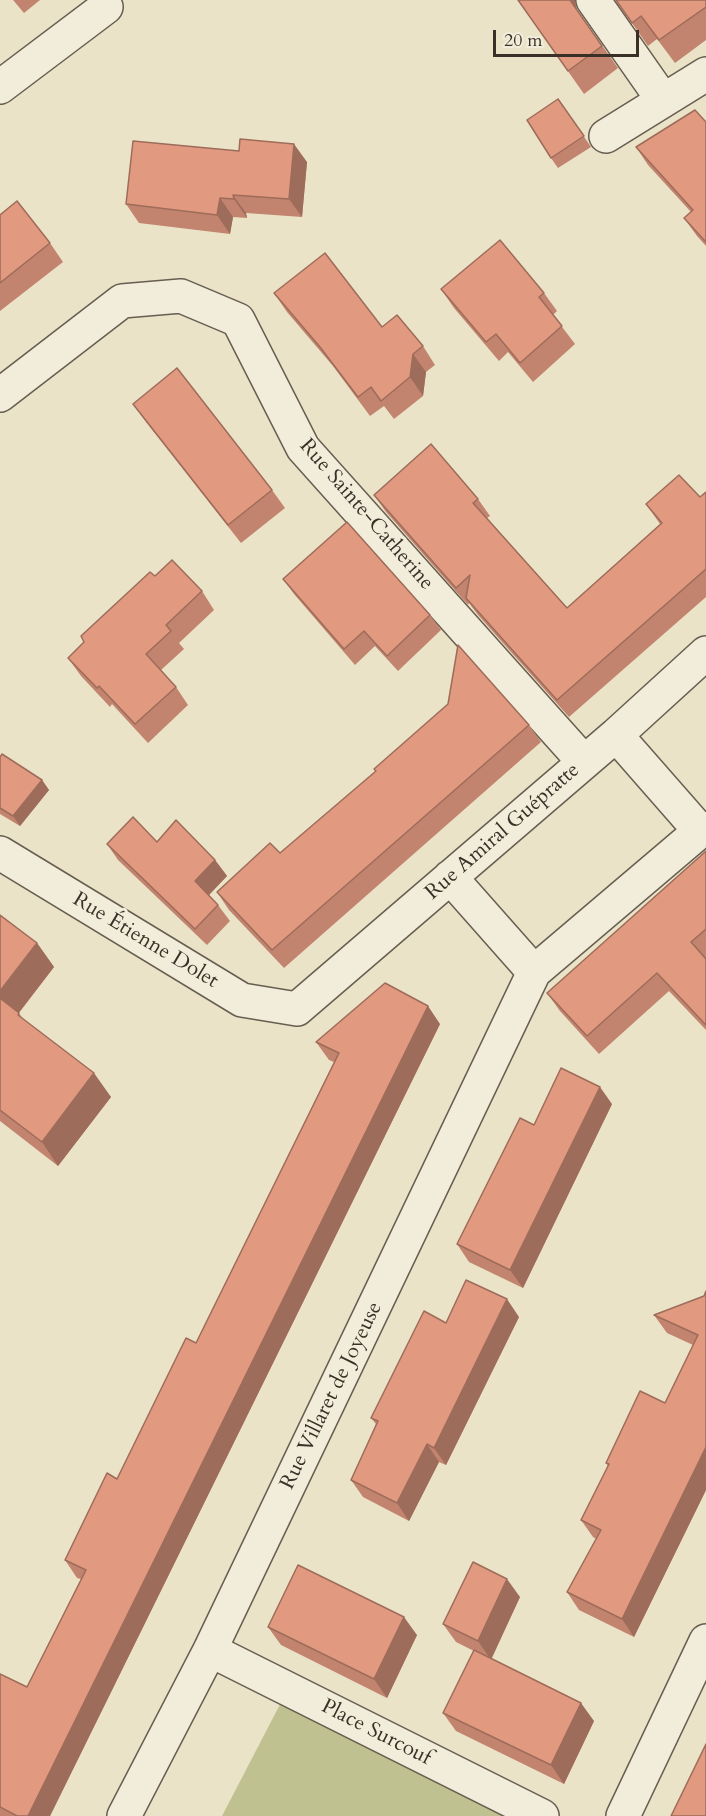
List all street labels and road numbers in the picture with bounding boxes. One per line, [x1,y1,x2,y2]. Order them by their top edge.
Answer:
street label: Rue Sainte-Catherine [293,434,439,596]
street label: Rue Amiral Guépratte [421,758,585,906]
street label: Rue Étienne Dolet [68,888,222,994]
street label: Rue Villaret de Joyeuse [276,1298,388,1494]
street label: Place Surcouf [317,1695,435,1771]

